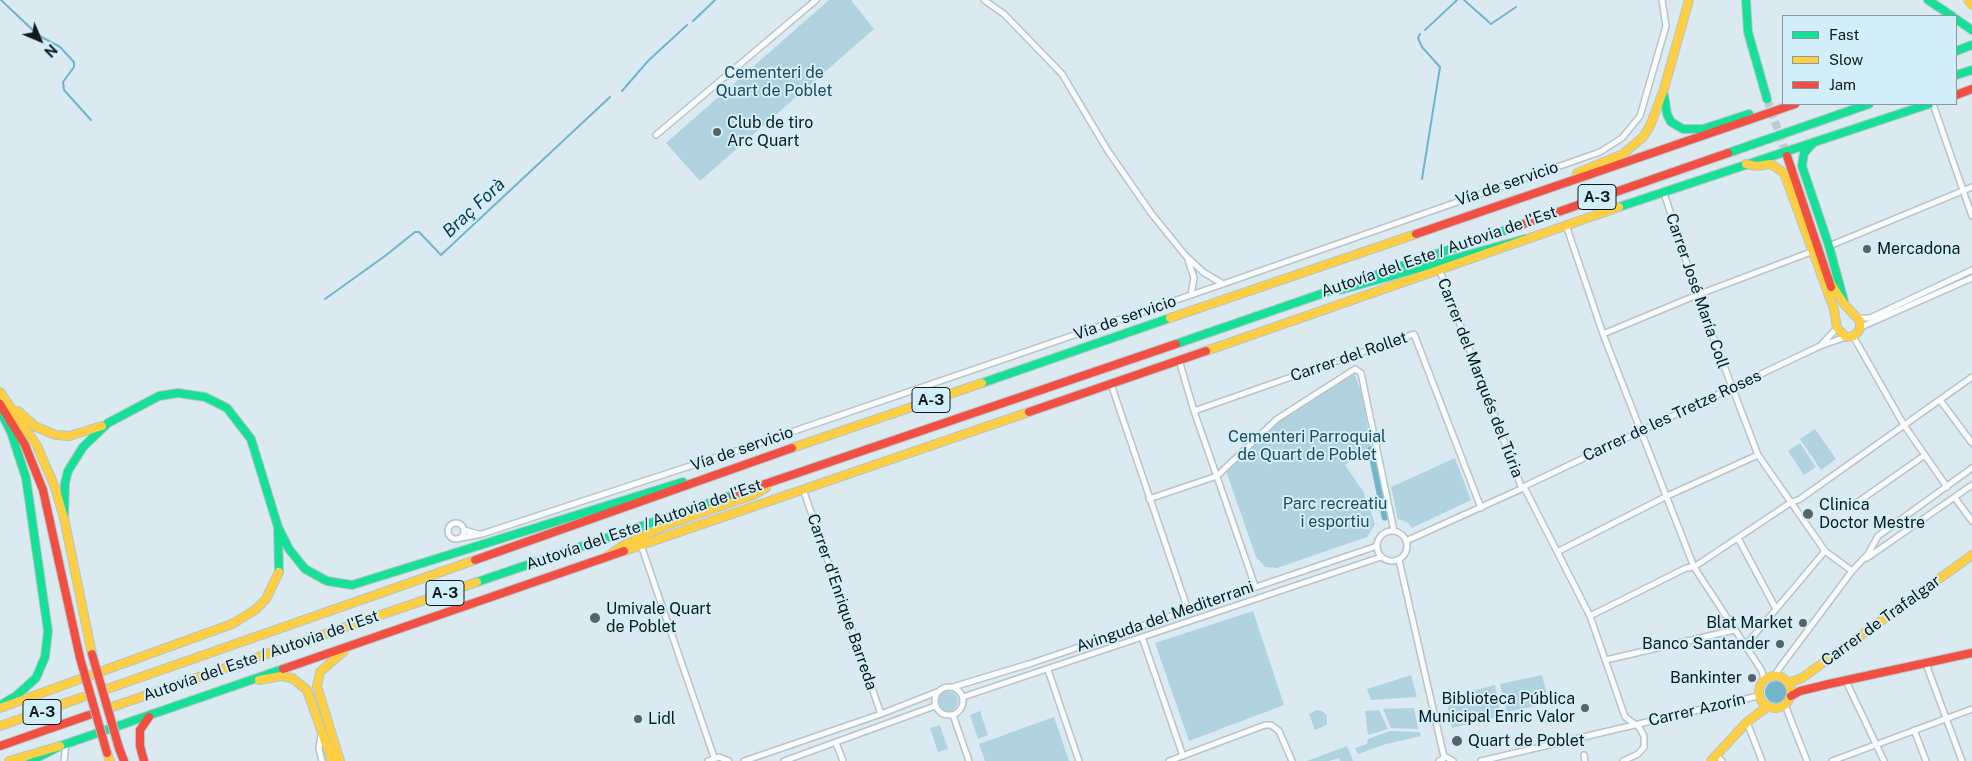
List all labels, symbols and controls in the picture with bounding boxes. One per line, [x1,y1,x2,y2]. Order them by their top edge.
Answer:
north arrow [15,15,65,65]
legend [1782,15,1957,105]
text: Fast [1829,26,1859,43]
text: N [41,41,60,60]
text: Slow [1829,51,1863,68]
park label: Cementeri de Quart de Poblet [716,63,832,101]
text: Jam [1829,76,1856,93]
place label: Club de tiro Arc Quart [727,113,813,151]
marker: Club de tiro Arc Quart [711,126,723,138]
street label: Vía de servicio [1453,158,1561,210]
water label: Braç Forà [438,174,510,242]
road number: A-3 [1578,184,1616,210]
street label: Autovía del Este / Autovia de l'Est [1319,203,1559,301]
street label: Carrer José María Coll [1661,211,1733,371]
place label: Mercadona [1877,239,1960,259]
marker: Mercadona [1861,243,1873,255]
street label: Carrer del Marqués del Túria [1433,276,1527,480]
street label: Vía de servicio [1071,292,1179,344]
street label: Carrer del Rollet [1288,328,1410,386]
street label: Carrer de les Tretze Roses [1580,366,1764,466]
road number: A-3 [912,388,950,412]
street label: Vía de servicio [688,423,796,475]
park label: Cementeri Parroquial de Quart de Poblet [1228,427,1386,465]
street label: Autovía del Este / Autovia de l'Est [524,476,764,574]
park label: Parc recreatiu i esportiu [1283,494,1387,532]
place label: Clinica Doctor Mestre [1819,495,1925,533]
marker: Clinica Doctor Mestre [1801,507,1815,521]
street label: Carrer d'Enrique Barreda [803,511,881,693]
street label: Carrer de Trafalgar [1818,571,1944,671]
street label: Avinguda del Mediterrani [1074,578,1256,656]
road number: A-3 [426,580,464,606]
place label: Umivale Quart de Poblet [606,599,711,637]
street label: Autovía del Este / Autovia de l'Est [141,607,381,705]
marker: Umivale Quart de Poblet [588,611,602,625]
place label: Blat Market [1706,613,1793,633]
marker: Blat Market [1797,617,1809,629]
place label: Banco Santander [1642,634,1770,654]
marker: Banco Santander [1774,638,1786,650]
place label: Bankinter [1670,668,1742,688]
marker: Bankinter [1746,672,1758,684]
place label: Biblioteca Pública Municipal Enric Valor [1418,689,1575,727]
street label: Carrer Azorín [1647,690,1747,730]
road number: A-3 [23,700,61,724]
marker: Biblioteca Pública Municipal Enric Valor [1579,702,1591,714]
place label: Lidl [648,709,676,729]
marker: Lidl [632,713,644,725]
place label: Quart de Poblet [1468,731,1585,751]
marker: Quart de Poblet [1450,734,1464,748]

